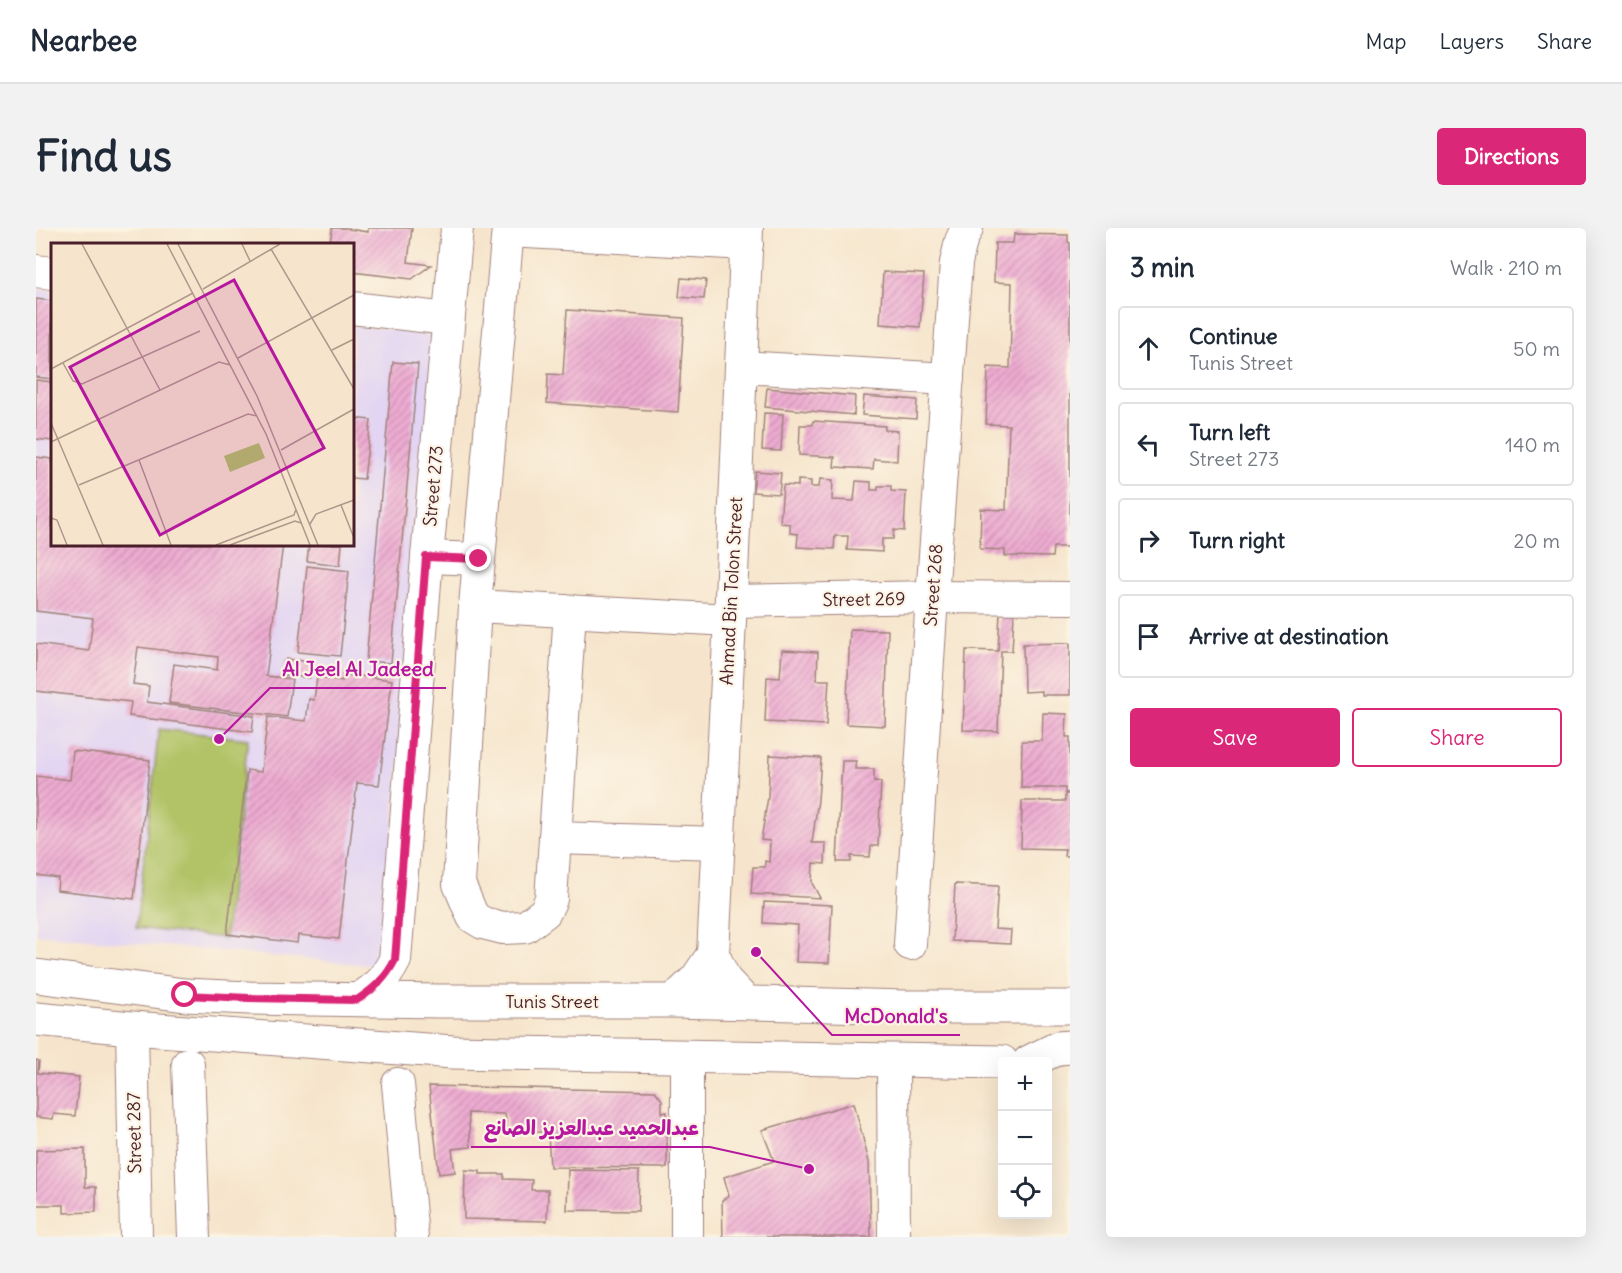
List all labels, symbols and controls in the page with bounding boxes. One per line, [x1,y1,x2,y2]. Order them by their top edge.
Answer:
text: Nearbee [30,23,137,59]
text: Map [1366,28,1406,55]
text: Layers [1439,28,1504,55]
text: Share [1537,28,1592,55]
button: Directions [1437,128,1586,185]
text: Find us [36,130,172,182]
inset map [51,243,354,546]
text: 3 min [1130,251,1195,284]
text: Walk · 210 m [1450,255,1562,280]
text: Continue [1189,322,1278,350]
icon: ahead [1132,332,1165,365]
text: 50 m [1513,336,1560,361]
text: Tunis Street [1189,350,1293,375]
text: Turn left [1189,418,1270,446]
icon: left [1132,428,1165,461]
text: 140 m [1505,432,1560,457]
street label: Street 273 [418,445,448,527]
text: Street 273 [1189,446,1279,471]
street label: Ahmad Bin Tolon Street [715,496,747,686]
icon: right [1132,524,1165,557]
text: Turn right [1189,526,1285,554]
text: 20 m [1514,528,1560,553]
street label: Street 268 [919,543,947,627]
route end [465,545,491,571]
street label: Street 269 [822,587,906,611]
icon: arrive [1132,620,1165,653]
text: Arrive at destination [1189,622,1389,650]
callout: Al Jeel Al Jadeed [270,650,446,688]
text: Al Jeel Al Jadeed [282,656,434,681]
button: Save [1130,708,1340,767]
button: Share [1352,708,1562,767]
route start [171,981,197,1007]
street label: Tunis Street [505,990,599,1013]
callout: McDonald's [832,997,960,1035]
text: McDonald's [844,1003,948,1028]
map controls [998,1057,1052,1219]
button: + [998,1057,1052,1111]
street label: Street 287 [122,1092,146,1174]
callout: عبدالحميد عبدالعزيز الصانع [471,1109,710,1147]
button: − [998,1111,1052,1165]
text: عبدالحميد عبدالعزيز الصانع [483,1115,699,1143]
button: locate [998,1165,1052,1219]

